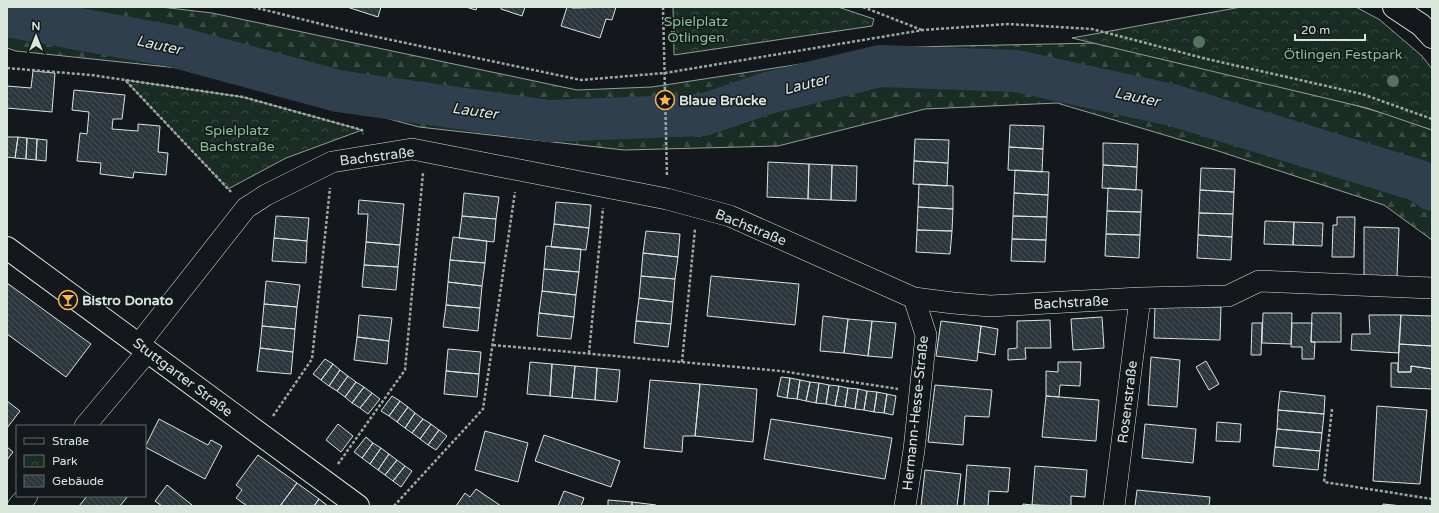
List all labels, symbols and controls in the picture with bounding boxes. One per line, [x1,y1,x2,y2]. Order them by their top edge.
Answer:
park label: Spielplatz Ötlingen [664,13,728,46]
north arrow [16,16,56,56]
scale bar [1295,16,1365,42]
text: N [32,20,40,33]
text: 20 m [1301,23,1330,37]
water label: Lauter [135,31,186,59]
park label: Ötlingen Festpark [1284,46,1403,63]
water label: Lauter [781,69,833,98]
water label: Lauter [1113,83,1164,111]
place icon: Blaue Brücke [654,89,676,111]
place label: Blaue Brücke [679,92,766,109]
water label: Lauter [451,99,501,123]
park label: Spielplatz Bachstraße [199,122,275,155]
street label: Bachstraße [339,143,416,170]
street label: Bachstraße [713,205,789,249]
bar icon: Bistro Donato [57,289,79,311]
place label: Bistro Donato [82,292,174,309]
street label: Bachstraße [1033,292,1109,313]
street label: Stuttgarter Straße [130,334,236,420]
street label: Hermann-Hesse-Straße [899,335,932,491]
street label: Rosenstraße [1114,360,1141,444]
legend [16,425,146,497]
text: Straße [52,434,89,448]
text: Park [52,454,78,468]
text: Gebäude [52,474,104,488]

